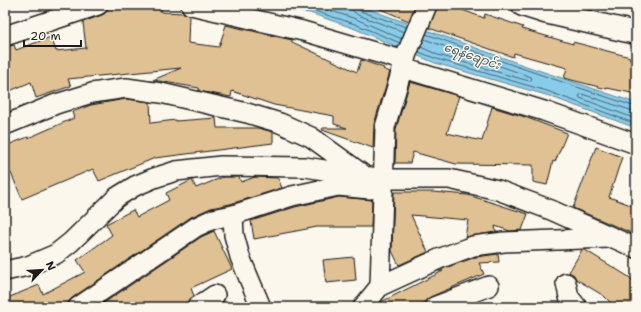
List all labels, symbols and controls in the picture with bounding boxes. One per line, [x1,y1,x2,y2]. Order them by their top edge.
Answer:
scale bar [24,22,81,48]
text: 20 m [30,28,61,44]
water label: ရေနီချောင်း [441,38,503,75]
north arrow [22,250,62,290]
text: N [42,259,59,273]

